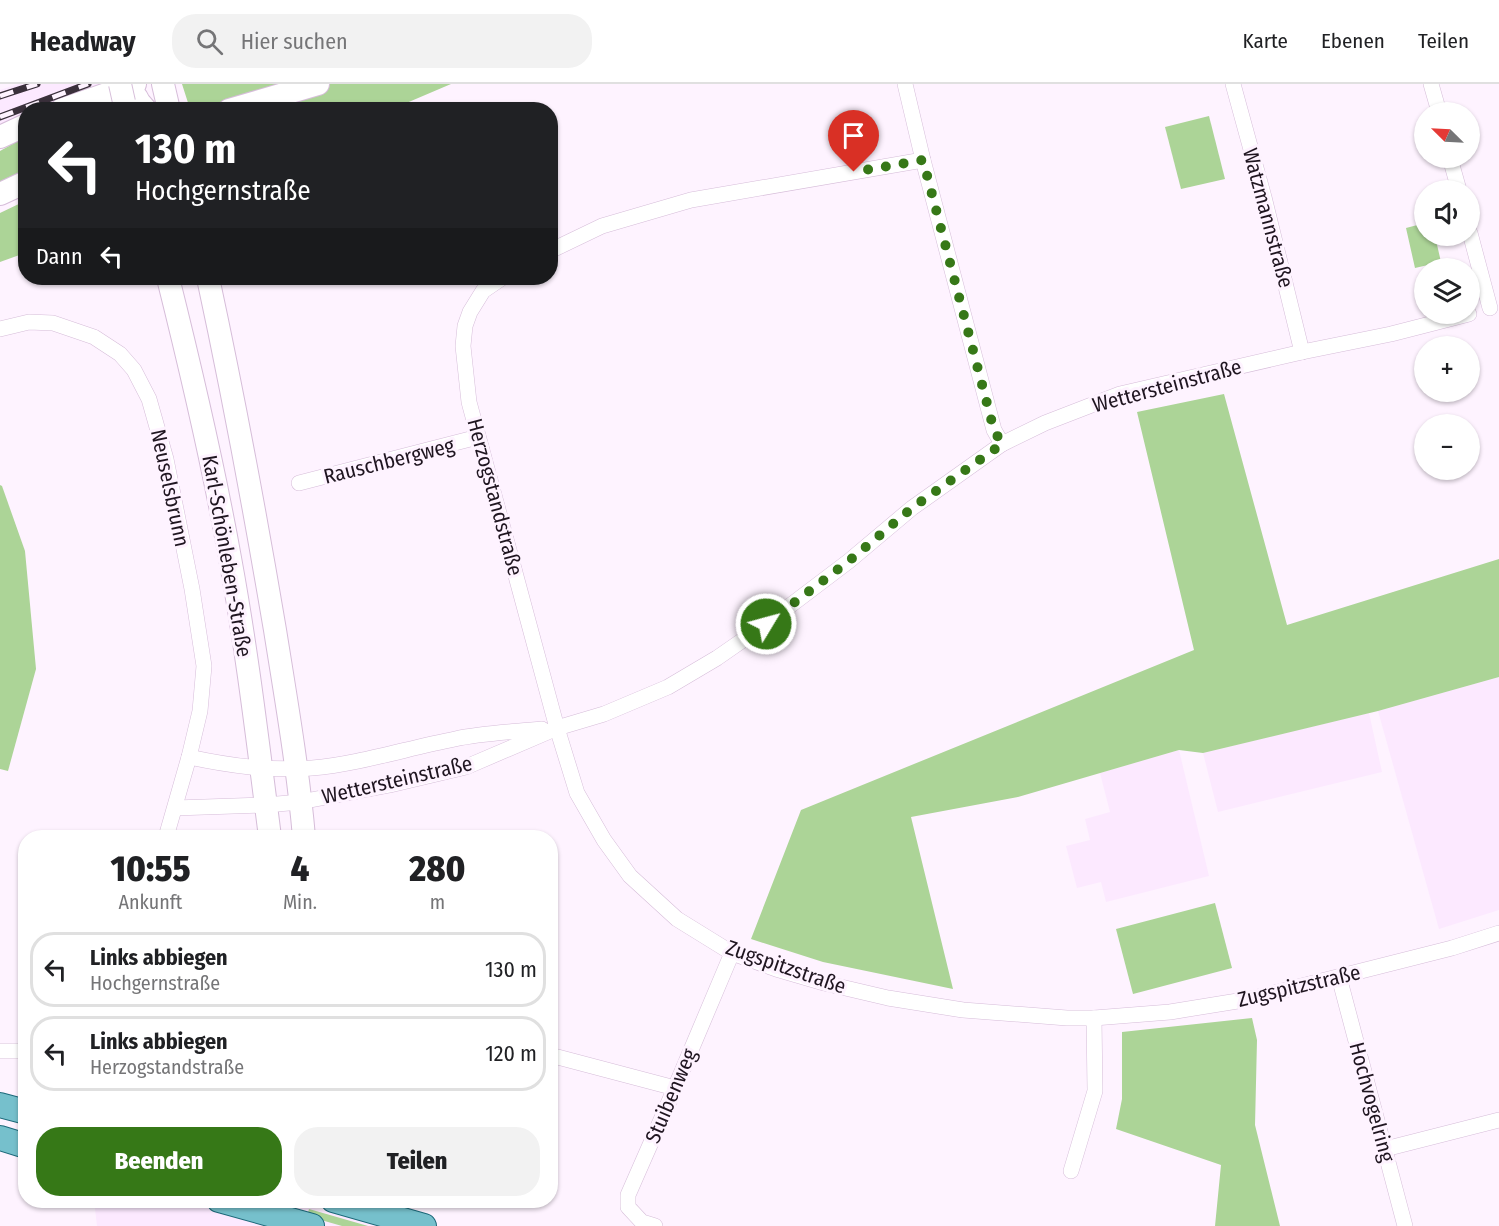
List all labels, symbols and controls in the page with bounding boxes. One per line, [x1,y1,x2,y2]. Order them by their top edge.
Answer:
search box [172,14,592,68]
text: Headway [30,25,136,58]
icon: search [193,25,226,58]
text: Hier suchen [241,28,348,55]
text: Karte [1242,28,1288,54]
text: Ebenen [1321,28,1385,54]
text: Teilen [1418,28,1469,54]
north arrow [1414,102,1480,168]
map controls [1414,102,1480,480]
pin [828,110,879,172]
icon: arrive [837,119,870,152]
text: 130 m [135,124,236,174]
icon: left [36,126,114,204]
street label: Watzmannstraße [1237,145,1299,291]
text: Hochgernstraße [135,175,311,207]
button: sound [1414,180,1480,246]
icon: left [95,240,128,273]
text: Dann [36,243,83,270]
button: layers [1414,258,1480,324]
button: + [1414,336,1480,402]
street label: Wettersteinstraße [1090,354,1244,418]
button: − [1414,414,1480,480]
street label: Herzogstandstraße [461,415,529,579]
street label: Neuselsbrunn [145,427,195,549]
street label: Rauschbergweg [321,432,457,490]
street label: Karl-Schönleben-Straße [196,453,258,659]
position arrow [734,592,798,656]
street label: Wettersteinstraße [319,750,475,810]
text: 10:55 [110,847,190,891]
text: 4 [290,847,309,891]
text: 280 [409,847,466,891]
text: Ankunft [118,890,182,914]
text: Min. [283,890,317,914]
text: m [430,890,445,914]
street label: Zugspitzstraße [723,934,849,1000]
text: Links abbiegen [90,944,228,971]
icon: left [39,953,72,986]
text: 130 m [485,956,537,983]
street label: Zugspitzstraße [1235,959,1363,1013]
text: Hochgernstraße [90,971,220,995]
text: Links abbiegen [90,1028,228,1055]
icon: left [39,1037,72,1070]
street label: Hochvogelring [1344,1039,1401,1165]
text: 120 m [485,1040,537,1067]
street label: Stuibenweg [639,1045,703,1147]
text: Herzogstandstraße [90,1055,244,1079]
button: Beenden [36,1127,282,1196]
button: Teilen [294,1127,540,1196]

